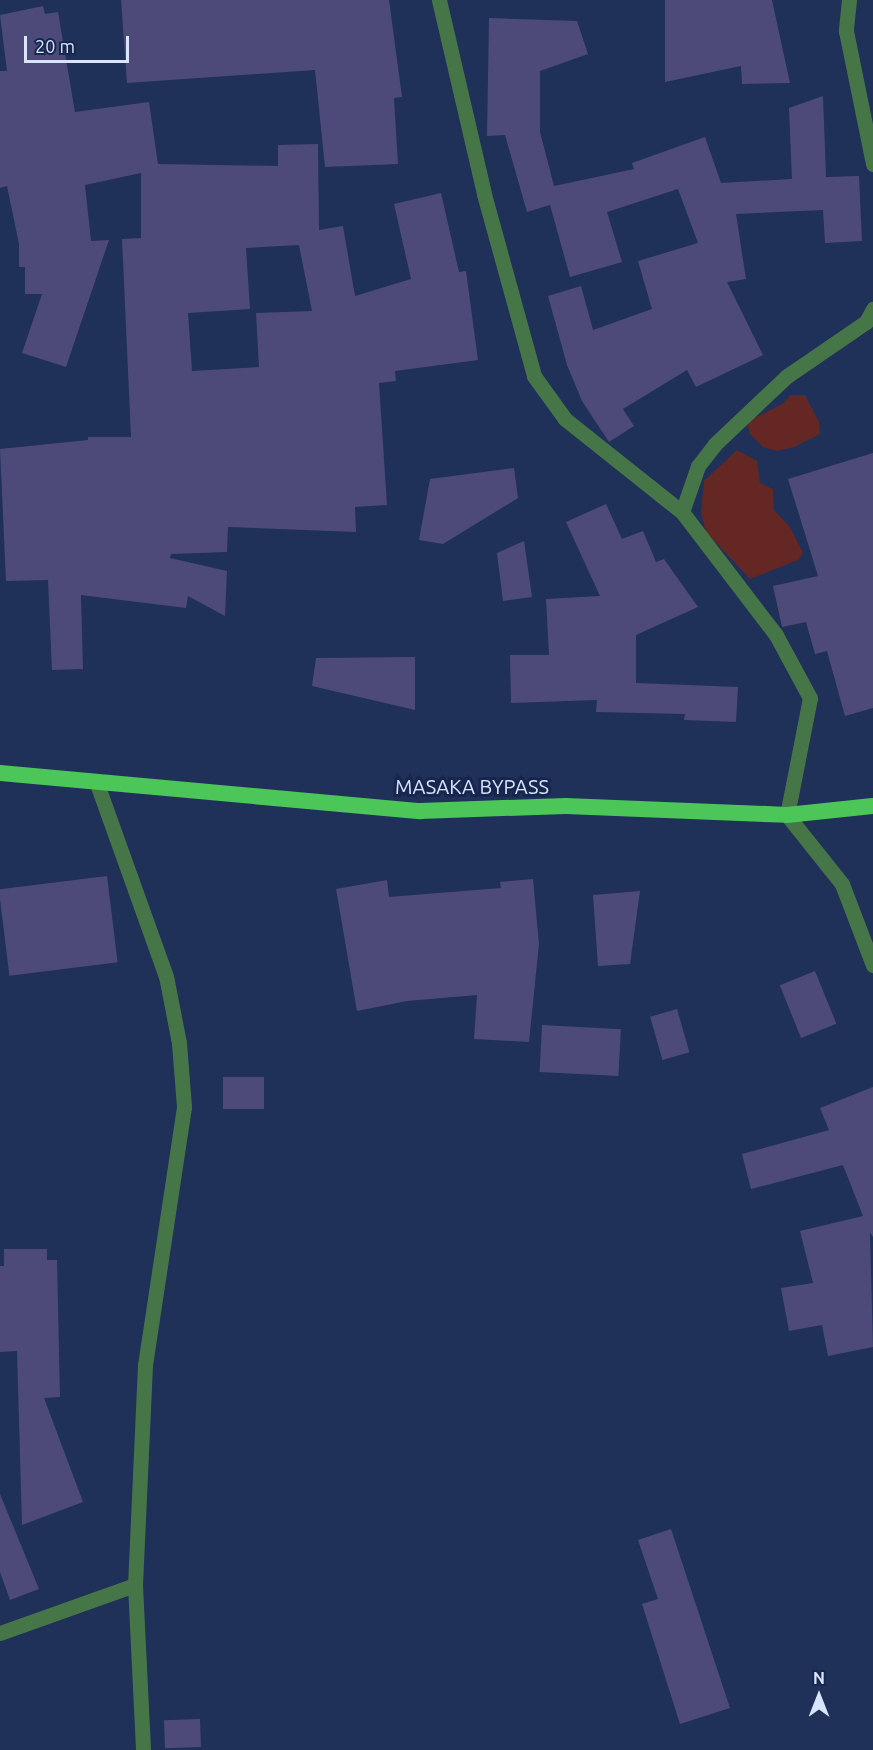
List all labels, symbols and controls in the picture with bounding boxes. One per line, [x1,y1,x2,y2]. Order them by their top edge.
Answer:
scale bar [27,24,132,62]
text: 20 m [35,36,75,56]
street label: MASAKA BYPASS [395,774,549,798]
north arrow [789,1666,849,1726]
text: N [813,1669,825,1687]

